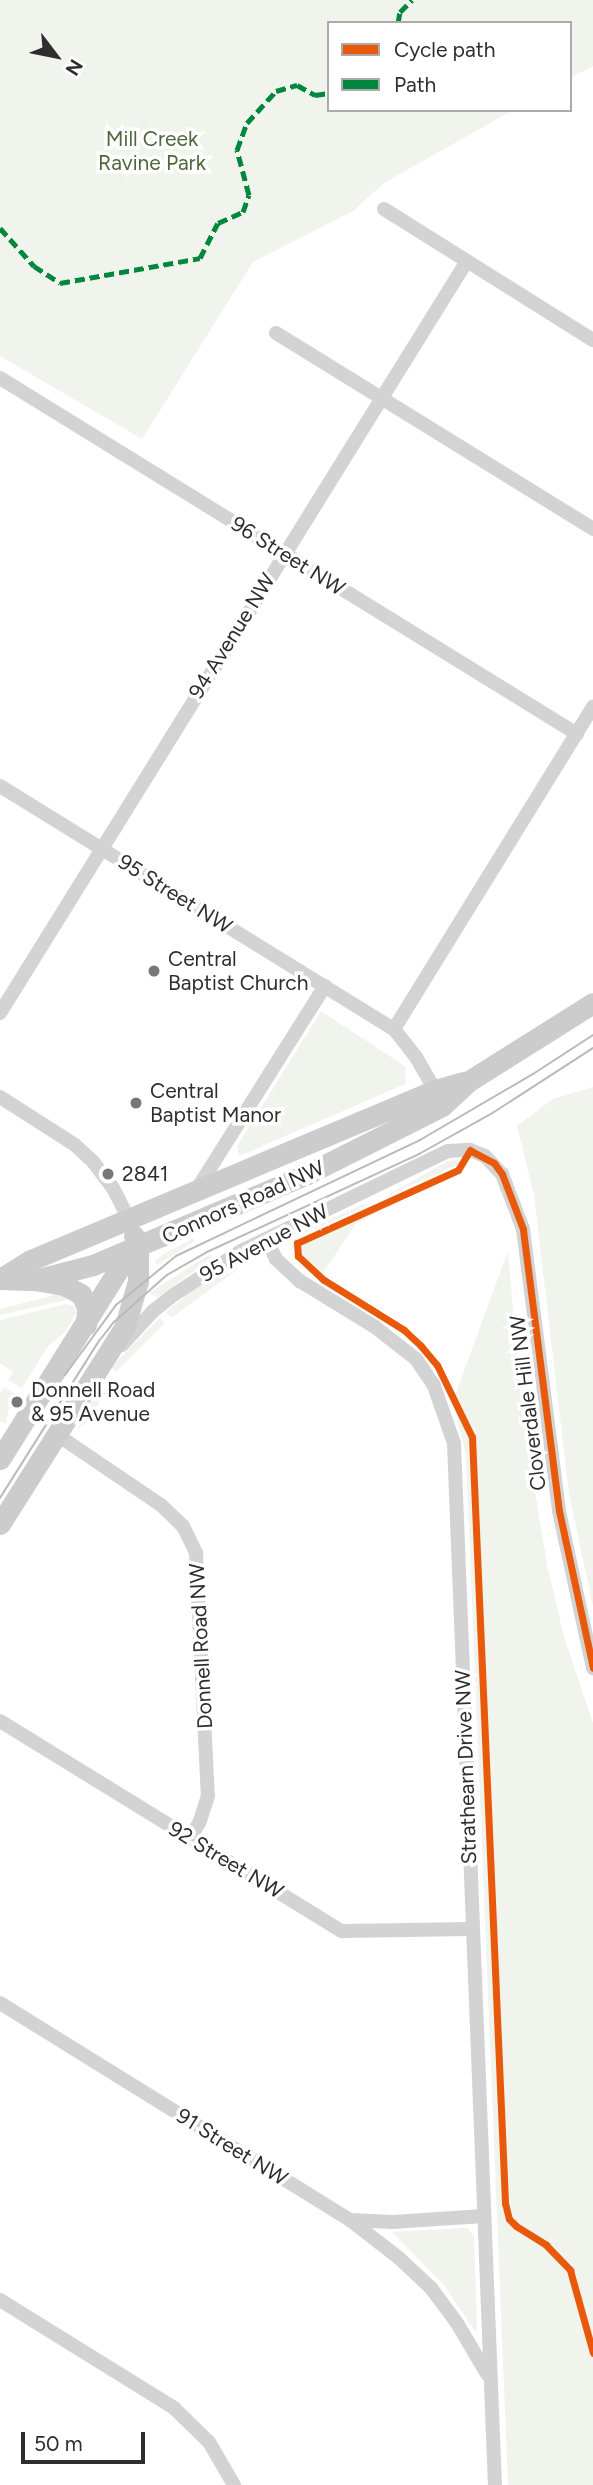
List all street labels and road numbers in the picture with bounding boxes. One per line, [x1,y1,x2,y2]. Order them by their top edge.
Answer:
street label: 96 Street NW [226,511,350,601]
street label: 94 Avenue NW [183,569,281,703]
street label: 95 Street NW [113,849,237,939]
street label: Connors Road NW [158,1155,328,1249]
street label: 95 Avenue NW [195,1199,333,1287]
street label: Cloverdale Hill NW [505,1314,551,1492]
street label: Donnell Road NW [184,1563,218,1729]
street label: Strathearn Drive NW [450,1669,482,1865]
street label: 92 Street NW [164,1816,288,1904]
street label: 91 Street NW [172,2103,292,2191]

